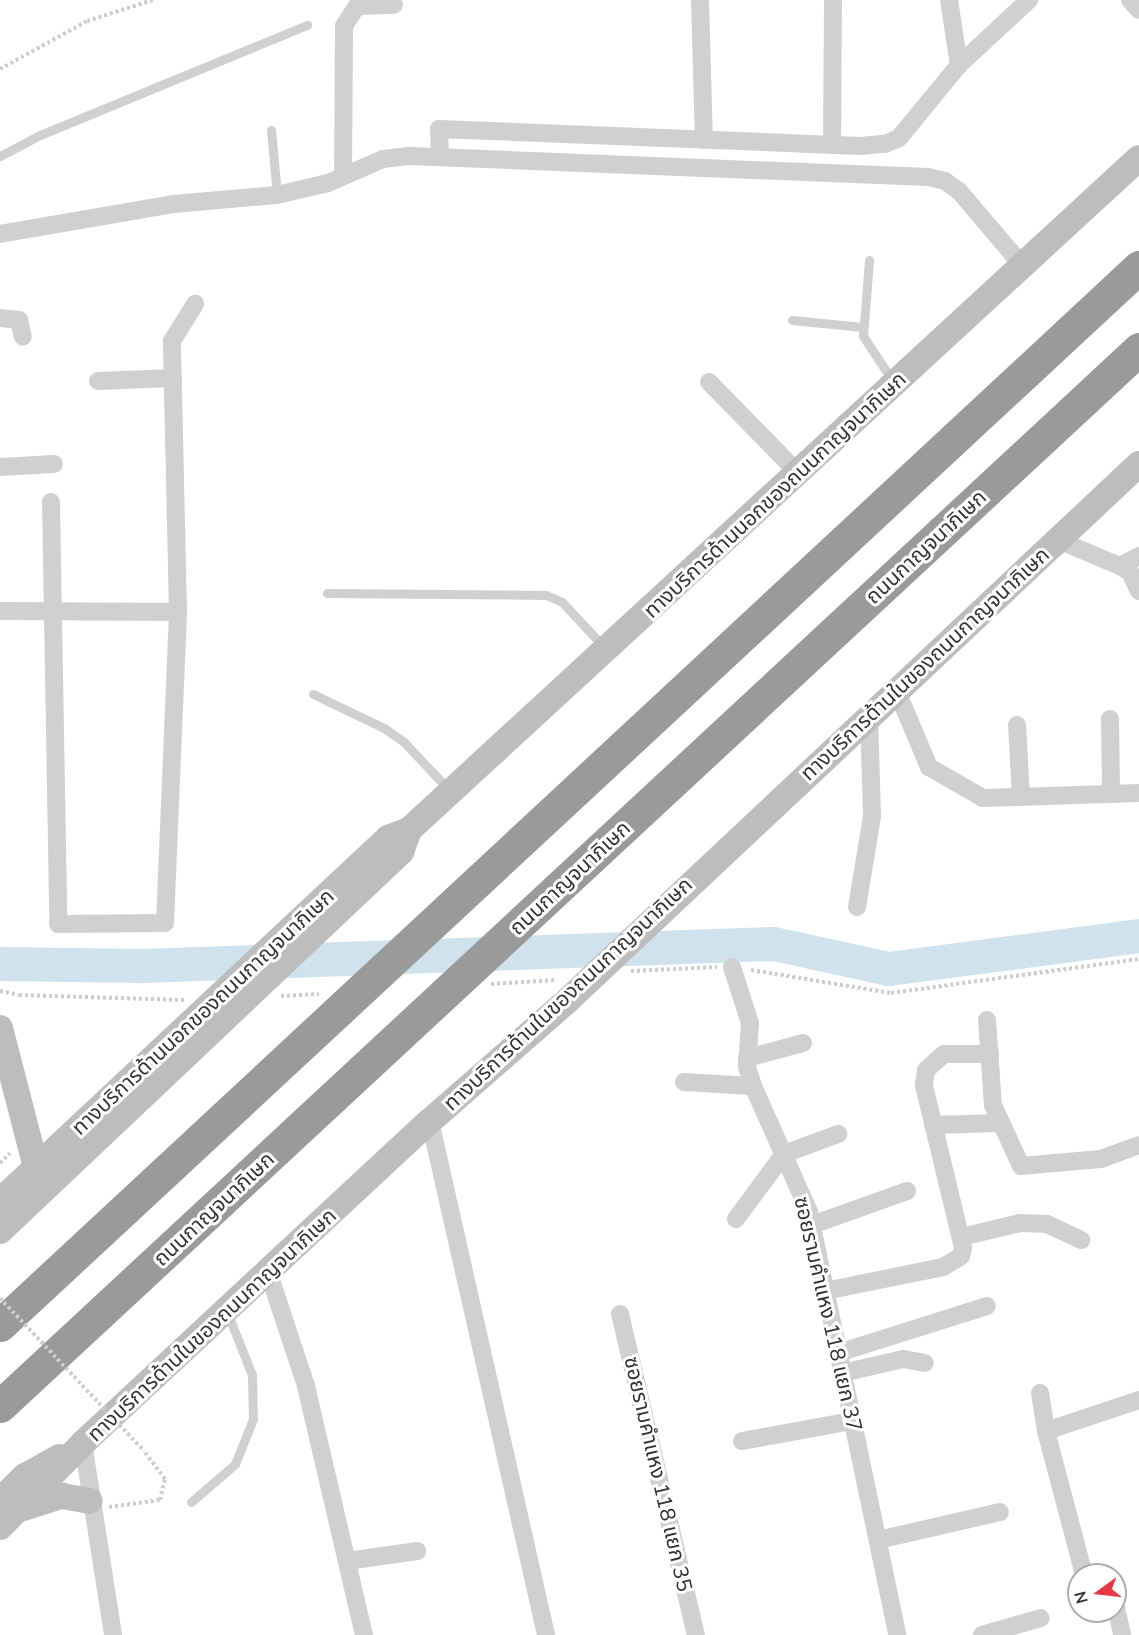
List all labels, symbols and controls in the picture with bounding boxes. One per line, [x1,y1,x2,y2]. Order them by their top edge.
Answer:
street label: ทางบริการด้านนอกของถนนกาญจนาภิเษก [639,367,911,623]
street label: ถนนกาญจนาภิเษก [860,485,992,609]
street label: ทางบริการด้านในของถนนกาญจนาภิเษก [795,542,1055,786]
street label: ถนนกาญจนาภิเษก [504,816,636,940]
street label: ทางบริการด้านในของถนนกาญจนาภิเษก [438,872,698,1116]
street label: ทางบริการด้านนอกของถนนกาญจนาภิเษก [67,884,339,1140]
street label: ถนนกาญจนาภิเษก [148,1147,280,1271]
street label: ซอยรามคำแหง 118 แยก 37 [789,1194,867,1434]
street label: ทางบริการด้านในของถนนกาญจนาภิเษก [82,1203,342,1447]
street label: ซอยรามคำแหง 118 แยก 35 [619,1354,697,1594]
north arrow [1067,1563,1127,1623]
text: N [1069,1589,1094,1606]

